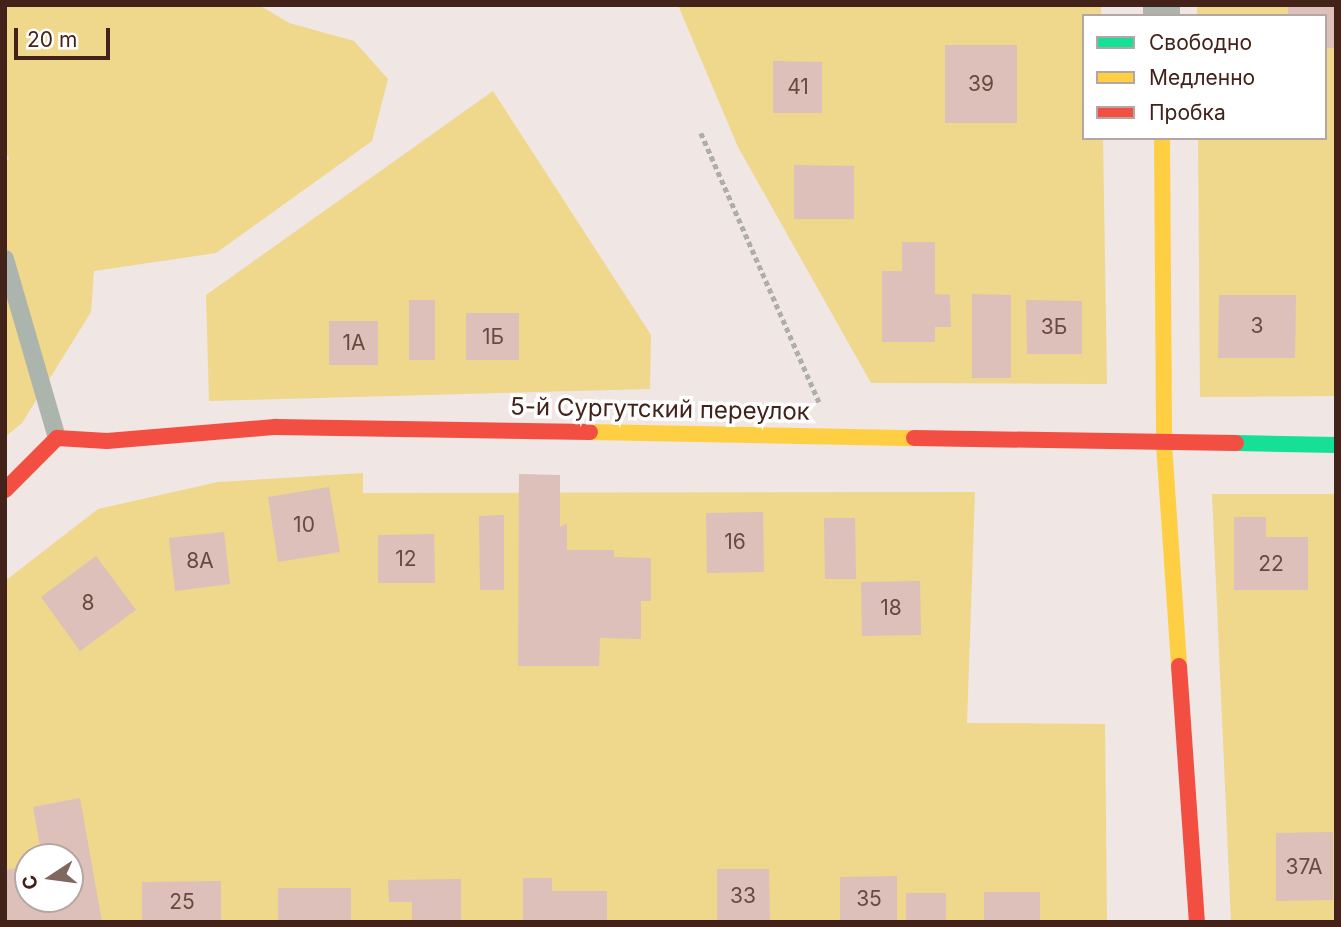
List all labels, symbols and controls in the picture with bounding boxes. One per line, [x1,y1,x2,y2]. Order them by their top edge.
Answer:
scale bar [18,14,114,58]
legend [1082,14,1327,140]
text: 20 m [27,27,77,52]
text: Свободно [1149,30,1252,55]
text: Медленно [1149,65,1255,90]
house number: 39 [968,71,994,97]
house number: 41 [787,74,809,100]
text: Пробка [1149,100,1226,125]
house number: 3 [1251,313,1263,339]
house number: 3Б [1041,314,1067,340]
house number: 1Б [482,324,504,350]
house number: 1А [342,330,366,356]
street label: 5-й Сургутский переулок [510,392,810,426]
house number: 10 [293,512,315,538]
house number: 16 [724,529,746,555]
house number: 12 [395,546,417,572]
house number: 8А [186,548,214,574]
house number: 22 [1258,551,1284,577]
house number: 8 [82,590,94,616]
house number: 18 [880,595,902,621]
north arrow [14,843,84,913]
house number: 37А [1285,854,1323,880]
text: С [17,873,43,892]
house number: 33 [730,883,756,909]
house number: 35 [856,886,882,912]
house number: 25 [169,889,195,915]

